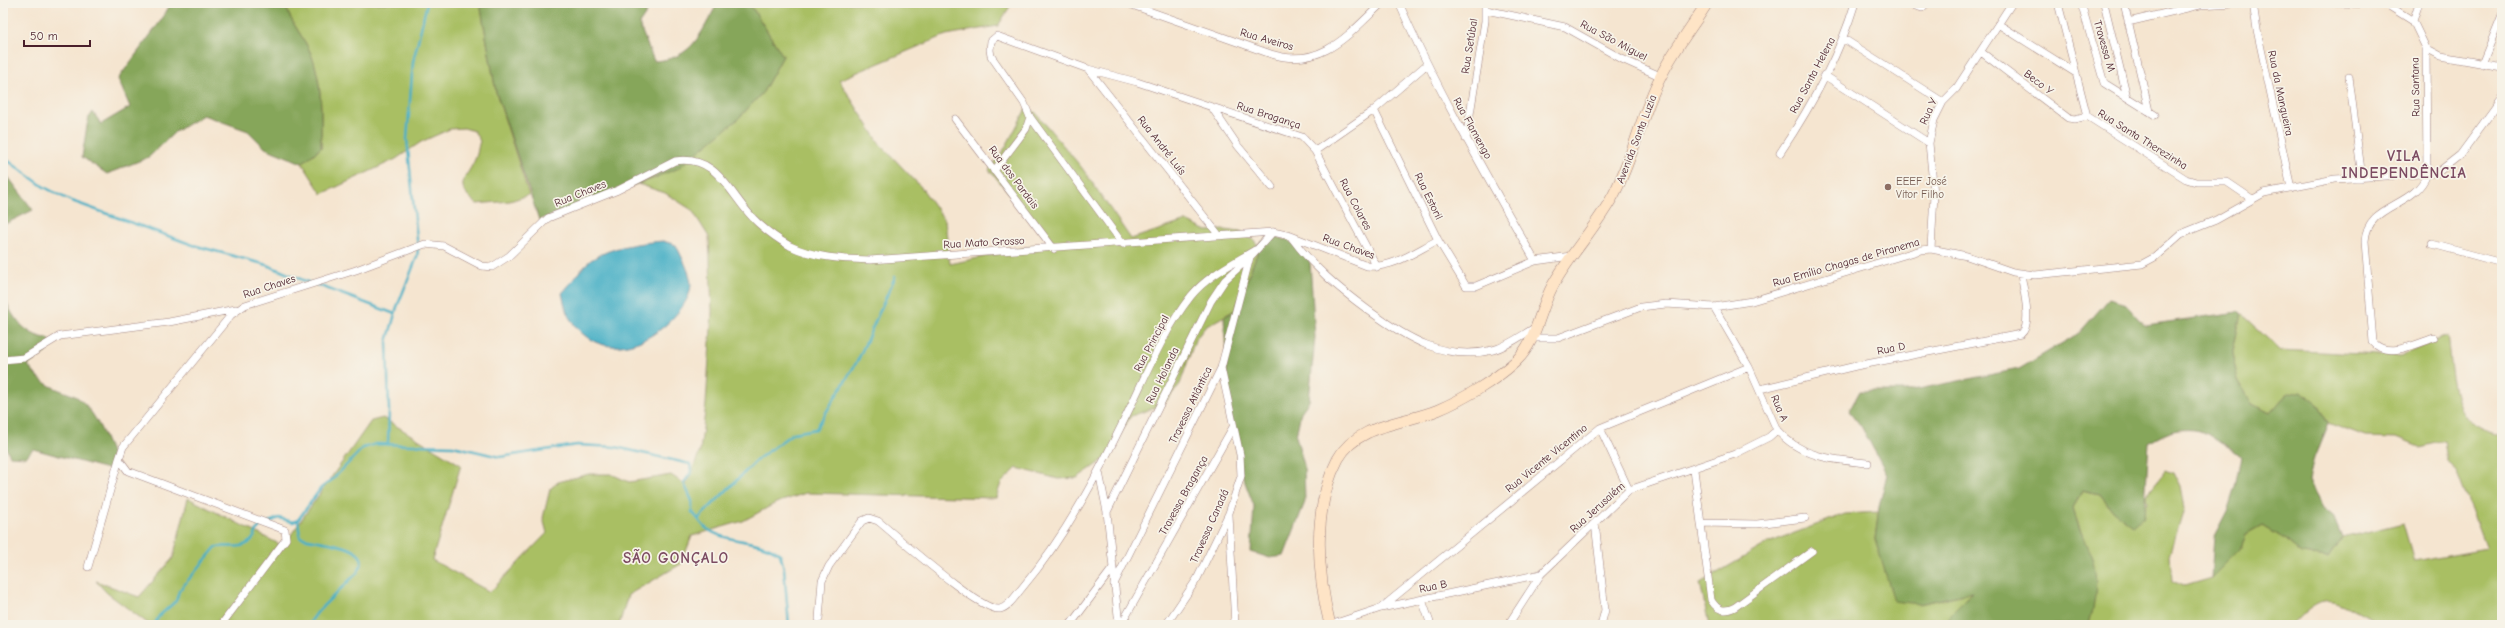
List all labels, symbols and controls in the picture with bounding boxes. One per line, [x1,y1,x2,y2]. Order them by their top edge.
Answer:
street label: Rua Setúbal [1459,17,1480,75]
street label: Rua São Miguel [1578,17,1649,64]
street label: Travessa M [2091,19,2118,73]
scale bar [24,22,90,48]
street label: Rua Aveiros [1239,26,1295,53]
text: 50 m [30,29,58,43]
street label: Rua Santa Helena [1787,35,1838,116]
street label: Rua da Mangueira [2265,49,2296,137]
street label: Rua Santana [2408,57,2423,117]
street label: Beco Y [2021,67,2056,98]
street label: Avenida Santa Luzia [1614,93,1659,185]
street label: Rua Flamengo [1450,95,1495,161]
street label: Rua Y [1917,95,1940,127]
street label: Rua Bragança [1235,99,1303,132]
street label: Rua Santa Therezinha [2095,107,2190,172]
street label: Rua André Luís [1135,113,1189,178]
street label: Rua dos Pardais [986,143,1042,212]
district label: VILA INDEPENDÊNCIA [2341,147,2467,182]
street label: Rua Estoril [1412,171,1445,222]
place label: EEEF José Vitor Filho [1896,175,1947,201]
street label: Rua Colares [1337,176,1375,233]
street label: Rua Chaves [553,177,608,210]
marker: EEEF José Vitor Filho [1883,182,1893,192]
street label: Rua Chaves [1321,231,1377,262]
street label: Rua Mato Grosso [943,234,1025,251]
street label: Rua Emílio Chagas de Piranema [1771,235,1921,290]
street label: Rua Chaves [241,272,297,301]
street label: Rua Principal [1131,313,1172,374]
street label: Rua D [1876,339,1906,358]
street label: Rua Holanda [1143,345,1182,405]
street label: Travessa Atlântica [1166,365,1215,446]
street label: Rua A [1768,393,1791,424]
street label: Rua Vicente Vicentino [1503,421,1590,495]
street label: Travessa Bragança [1156,453,1211,537]
street label: Rua Jerusalém [1567,479,1627,535]
street label: Travessa Canadá [1187,487,1232,565]
district label: SÃO GONÇALO [623,548,729,567]
street label: Rua B [1418,577,1448,596]

